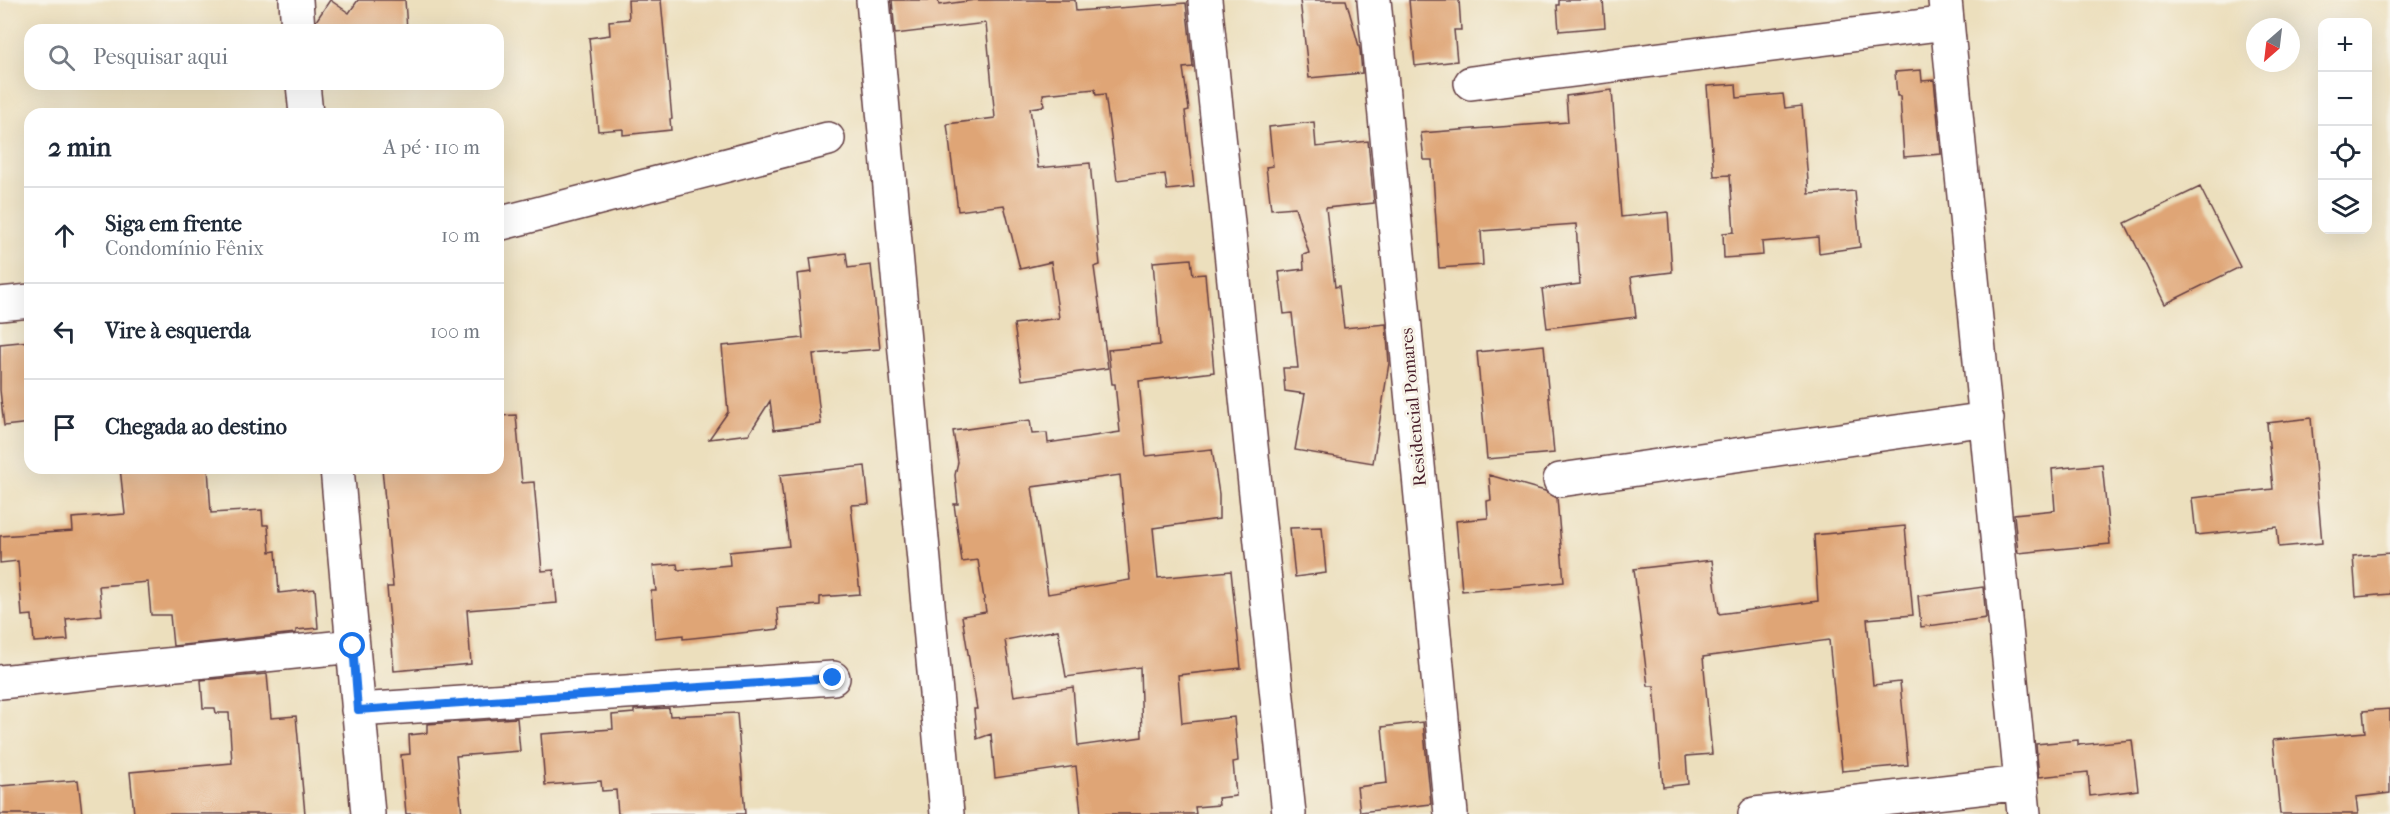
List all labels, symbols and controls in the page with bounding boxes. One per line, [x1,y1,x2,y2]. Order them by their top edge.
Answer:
north arrow [2246,18,2300,72]
map controls [2318,18,2372,234]
button: + [2318,18,2372,72]
search box [24,24,504,90]
icon: search [45,41,78,74]
text: Pesquisar aqui [93,44,228,70]
button: − [2318,72,2372,126]
button: locate [2318,126,2372,180]
text: 2 min [48,132,111,163]
text: A pé · 110 m [383,136,480,159]
button: layers [2318,180,2372,234]
text: Siga em frente [105,211,242,237]
icon: ahead [48,219,81,252]
text: 10 m [441,224,480,247]
text: Condomínio Fênix [105,237,264,260]
icon: left [48,315,81,348]
text: Vire à esquerda [105,318,250,344]
text: 100 m [430,320,480,343]
street label: Residencial Pomares [1396,327,1431,487]
icon: arrive [48,411,81,444]
text: Chegada ao destino [105,414,287,440]
route start [339,632,365,658]
route end [819,664,845,690]

